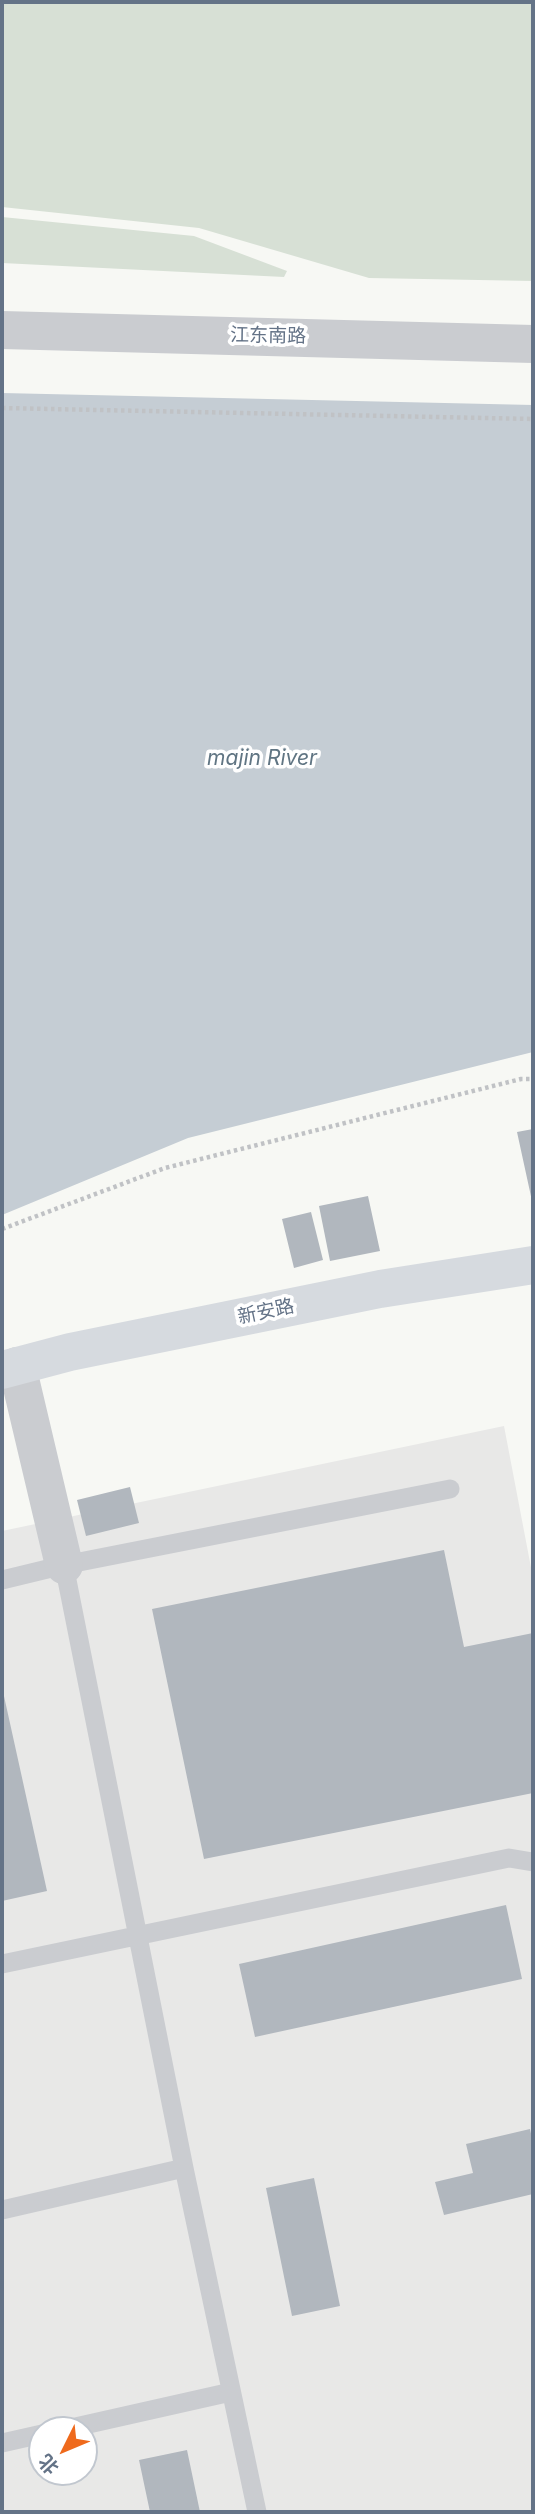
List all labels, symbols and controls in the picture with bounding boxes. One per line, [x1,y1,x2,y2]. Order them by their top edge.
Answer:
street label: 江东南路 [230,324,306,348]
water label: majin River [207,746,317,772]
street label: 新安路 [236,1295,296,1329]
north arrow [28,2416,98,2486]
text: 北 [34,2450,64,2479]

